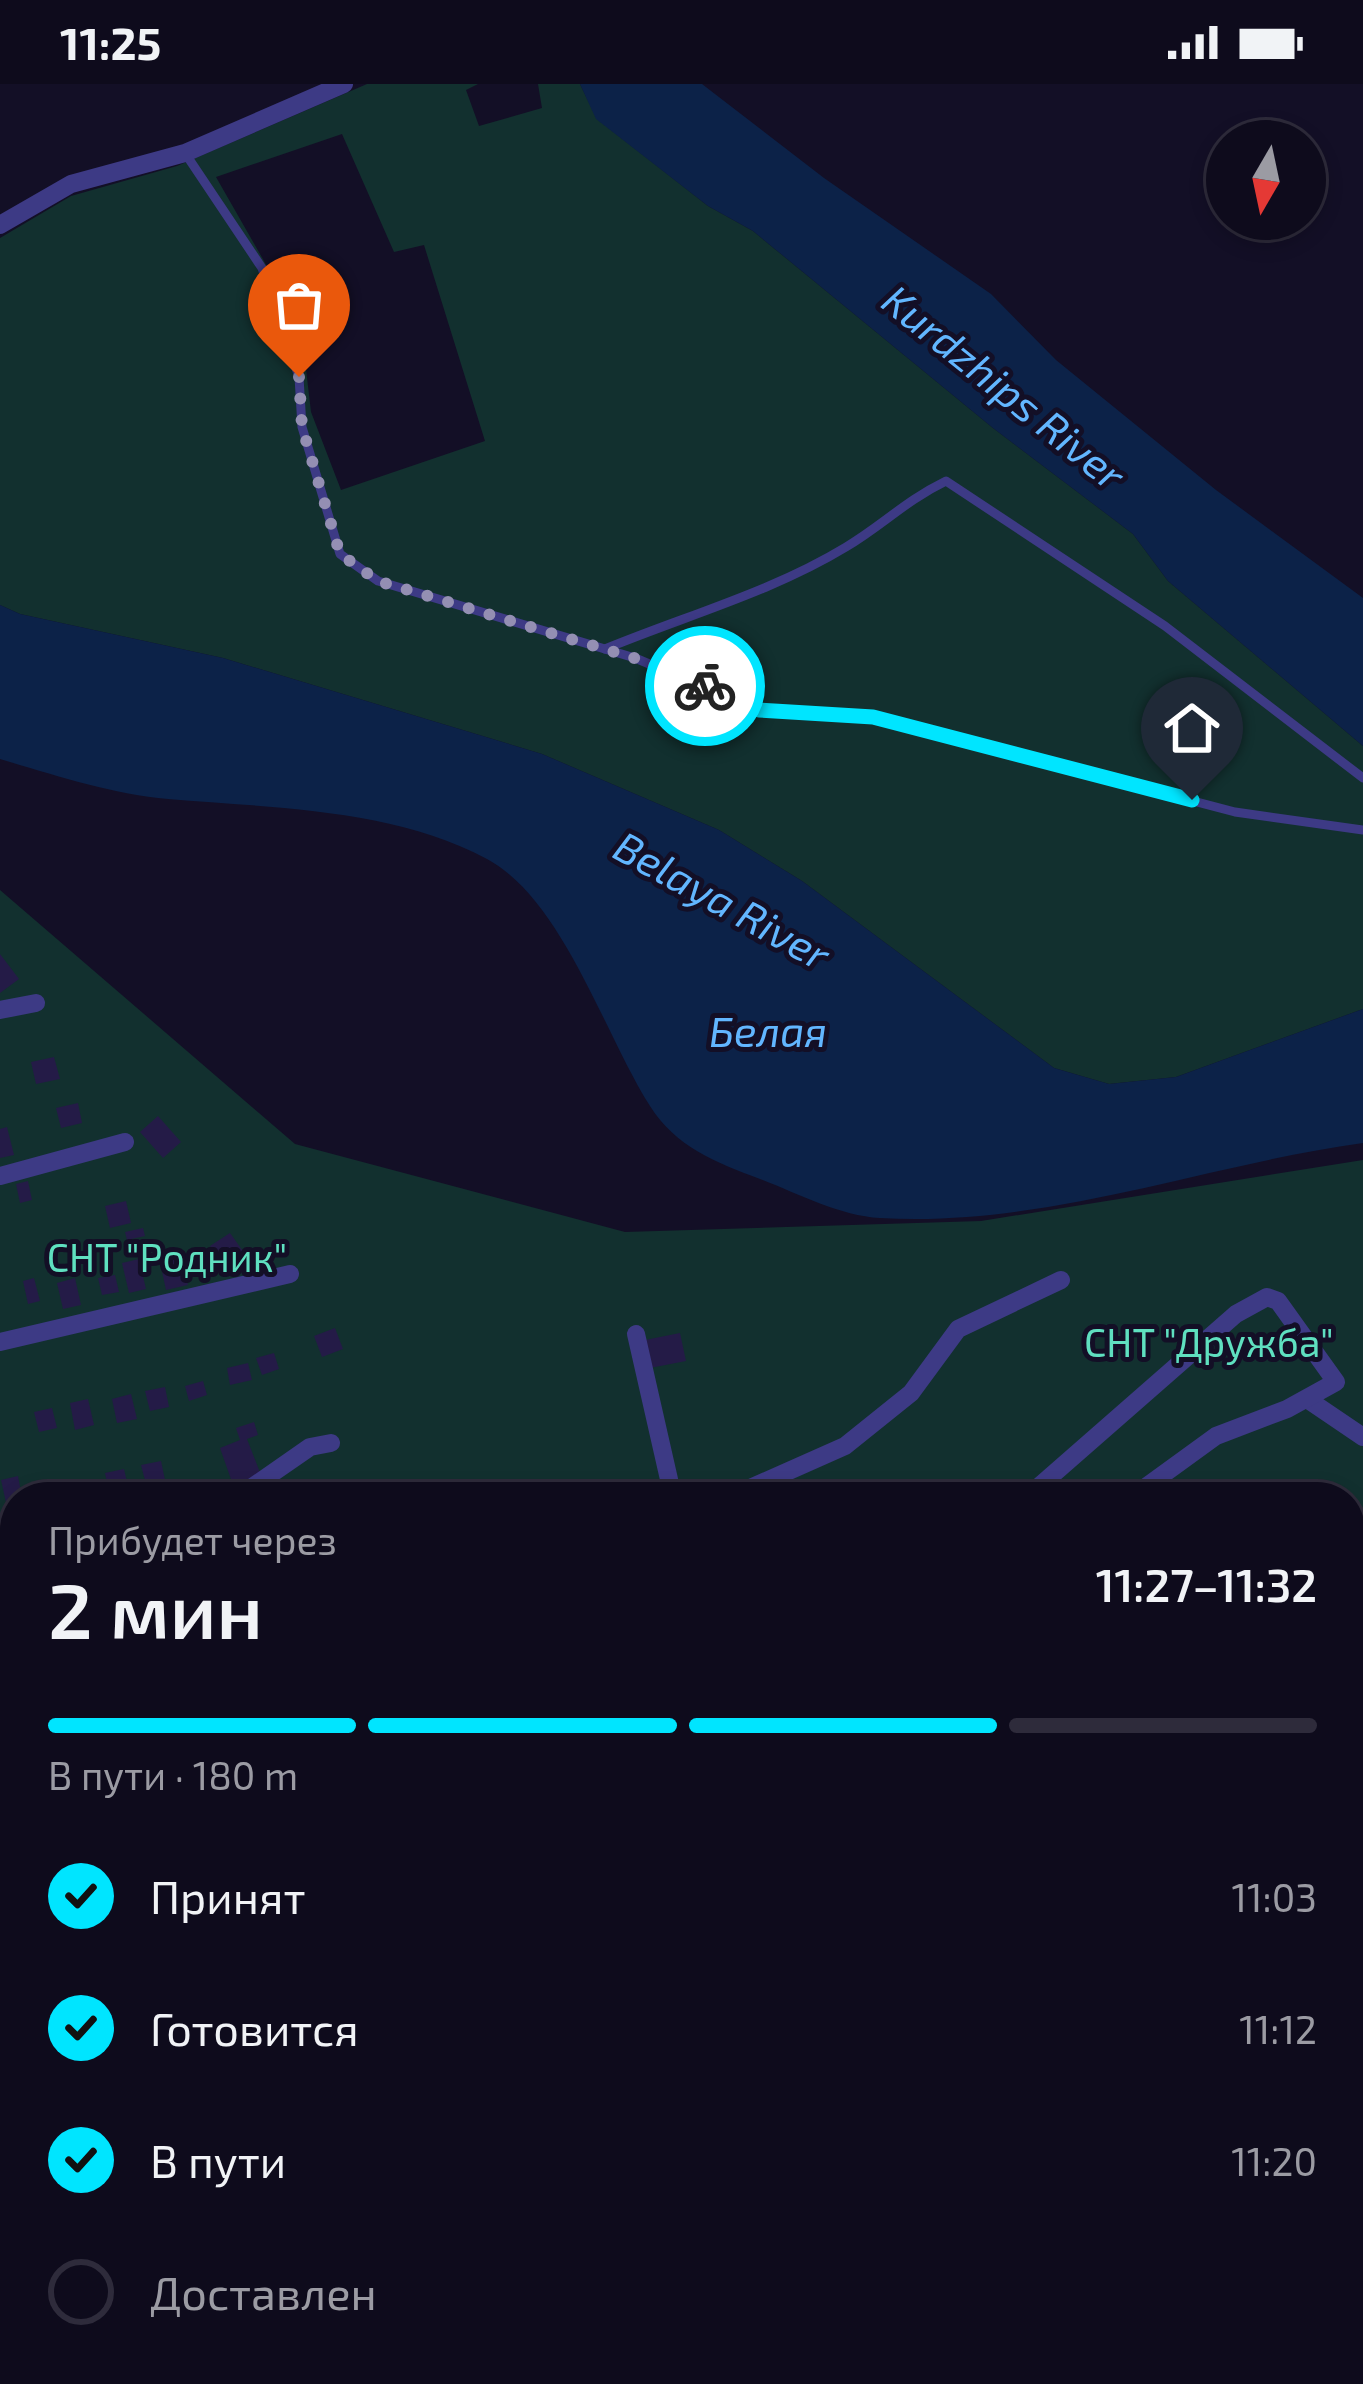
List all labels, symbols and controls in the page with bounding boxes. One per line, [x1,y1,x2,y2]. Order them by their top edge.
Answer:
text: 11:25 [60,15,161,69]
north arrow [1206,120,1326,240]
map controls [1206,120,1326,240]
pin [248,254,350,377]
icon: bag [266,272,332,338]
water label: Kurdzhips River [873,273,1137,501]
courier [645,626,765,746]
icon: bike [672,653,738,719]
pin [1141,677,1243,800]
icon: home [1159,695,1225,761]
water label: Belaya River [606,819,841,980]
water label: Белая [709,1005,827,1055]
park label: СНТ "Родник" [47,1233,287,1280]
park label: СНТ "Дружба" [1084,1318,1334,1366]
text: Прибудет через [48,1516,337,1563]
text: 11:27–11:32 [1096,1557,1317,1611]
text: 2 мин [48,1561,263,1655]
text: В пути · 180 m [48,1751,298,1798]
icon: check [48,1863,114,1929]
text: Принят [150,1869,305,1923]
text: 11:03 [1232,1873,1317,1920]
icon: check [48,1995,114,2061]
text: Готовится [150,2001,359,2055]
text: 11:12 [1239,2005,1317,2052]
icon: check [48,2127,114,2193]
text: В пути [150,2133,286,2187]
text: 11:20 [1231,2137,1317,2184]
text: Доставлен [150,2265,377,2319]

